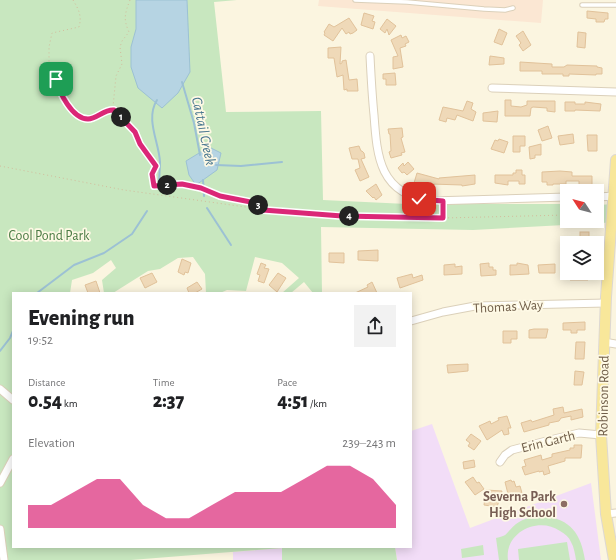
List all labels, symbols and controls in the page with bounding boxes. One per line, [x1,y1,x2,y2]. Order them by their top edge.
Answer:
pin [39,62,73,96]
icon: arrive [45,68,67,90]
water label: Cattail Creek [189,96,218,167]
pin: 1 [111,107,131,127]
text: 1 [119,111,123,122]
pin: 2 [157,175,177,195]
text: 2 [164,179,170,190]
pin [402,182,436,216]
north arrow [560,184,604,228]
map controls [560,184,604,280]
icon: check [408,188,430,210]
pin: 3 [248,195,268,215]
text: 3 [256,199,260,210]
pin: 4 [339,206,359,226]
text: 4 [346,210,352,221]
park label: Cool Pond Park [9,229,90,243]
button: layers [560,236,604,280]
street label: Thomas Way [473,298,543,316]
button: share [354,305,396,347]
text: Evening run [28,307,135,329]
text: 19:52 [28,334,53,347]
street label: Robinson Road [596,355,612,437]
text: Distance [28,377,65,388]
text: Time [153,377,175,388]
text: Pace [277,377,297,388]
text: 0.54 [28,391,62,411]
text: 2:37 [153,391,184,411]
text: 4:51 [277,391,308,411]
text: km [62,398,78,409]
text: /km [308,398,327,409]
street label: Erin Garth [520,429,577,455]
text: Elevation [28,437,75,450]
text: 239–243 m [342,437,396,450]
place label: Severna Park High School [483,490,556,520]
marker: Severna Park High School [559,499,569,509]

